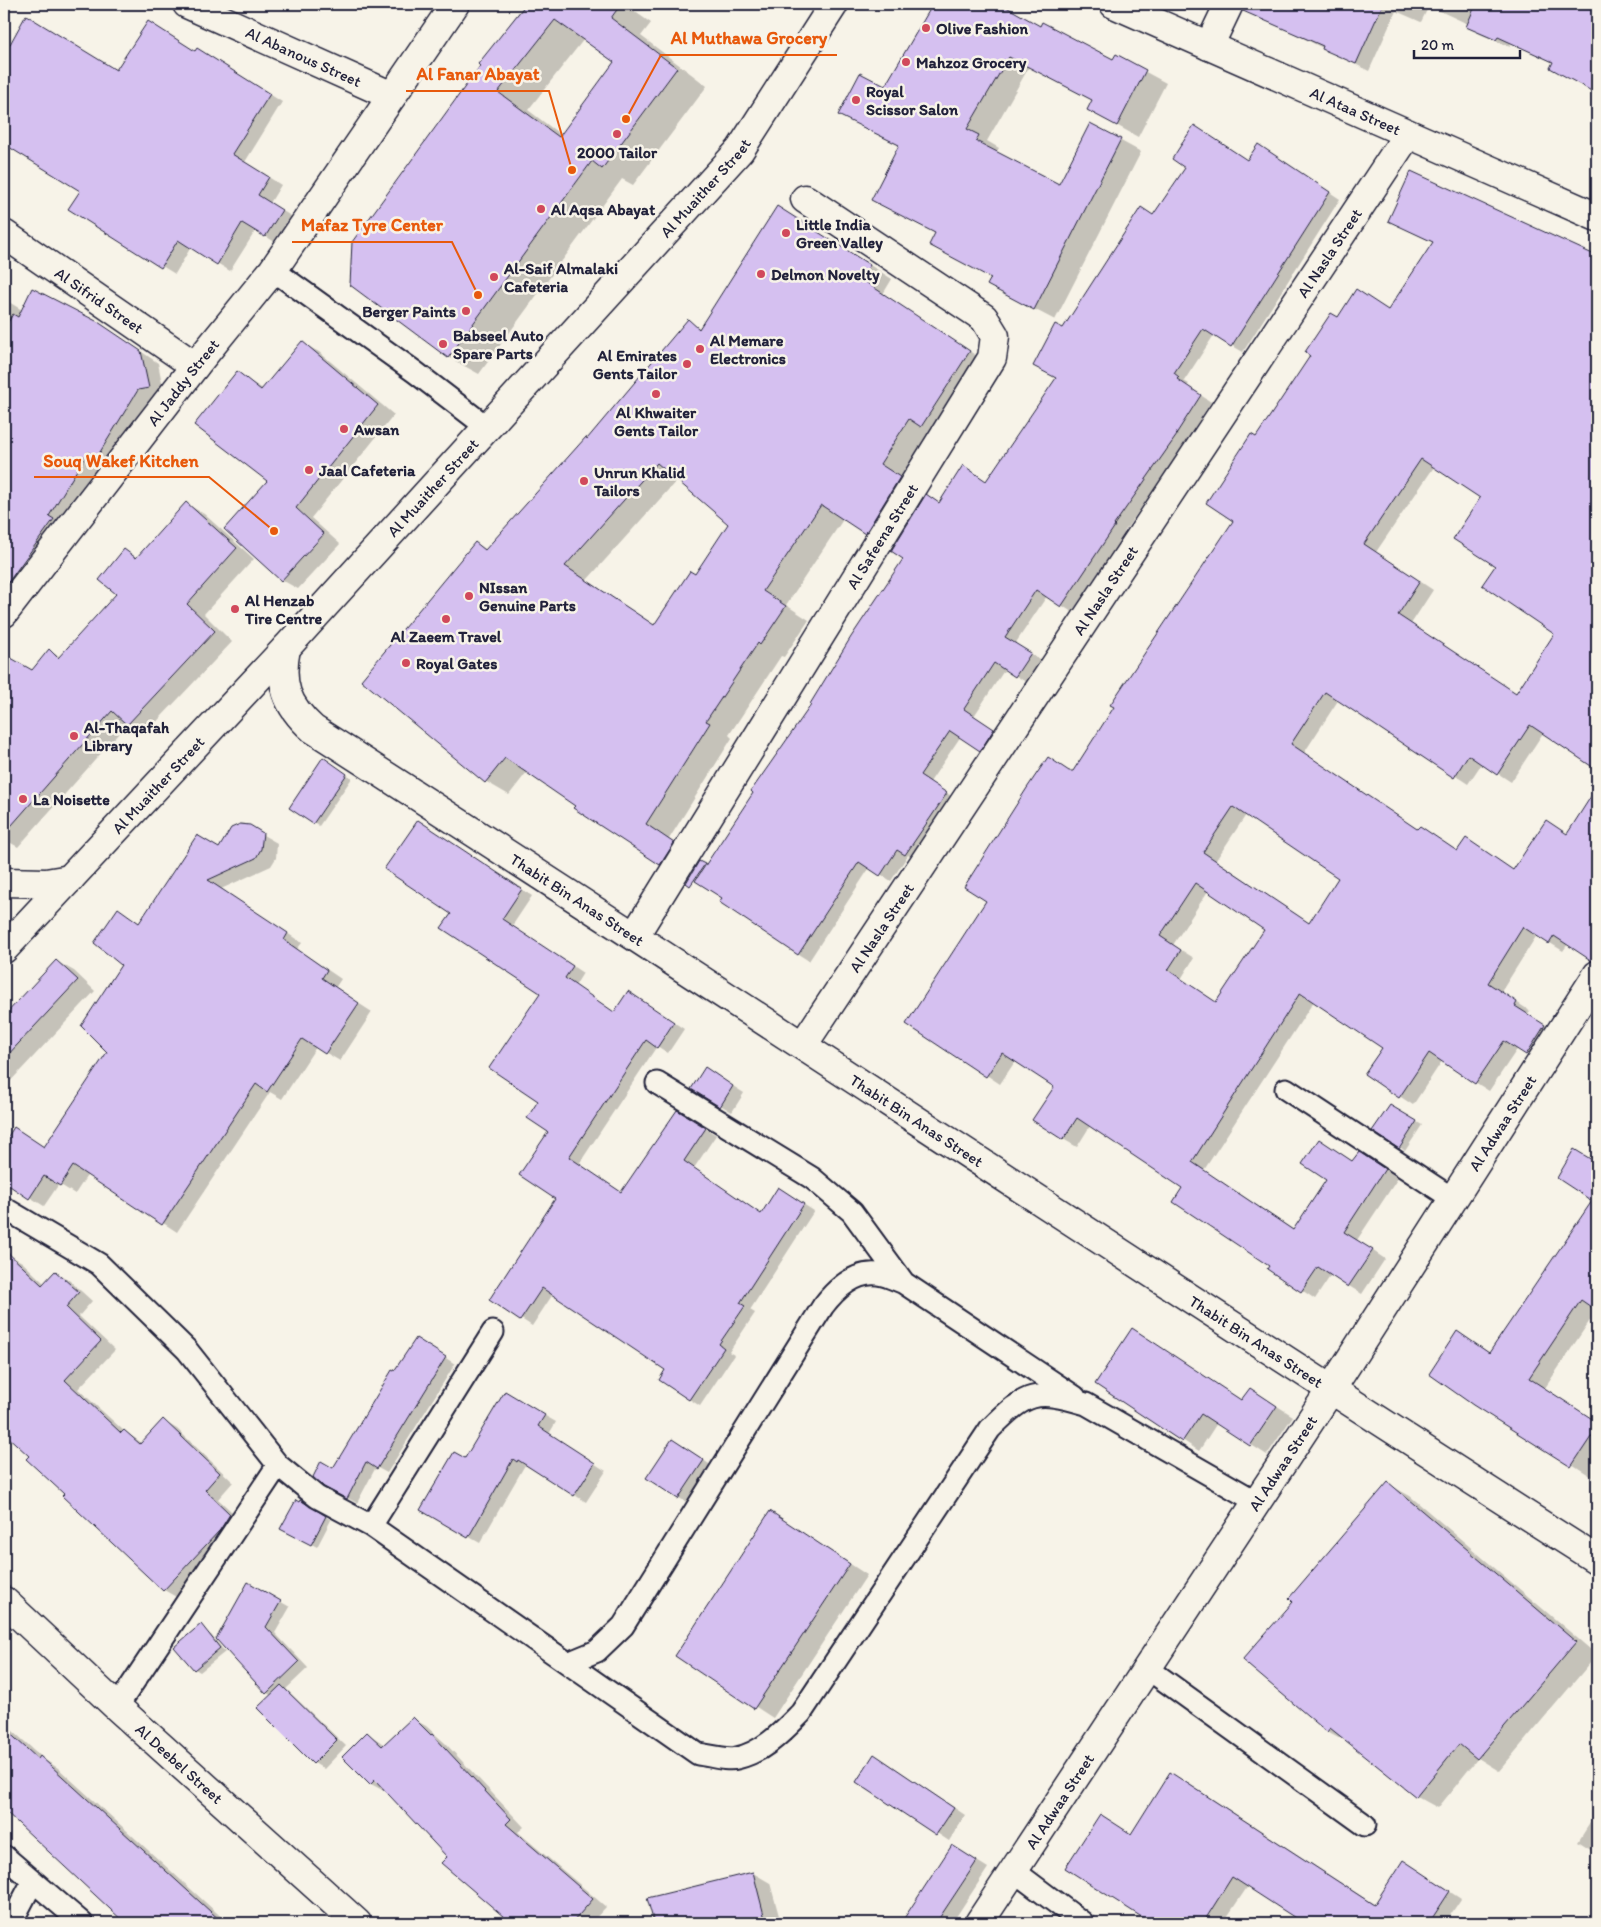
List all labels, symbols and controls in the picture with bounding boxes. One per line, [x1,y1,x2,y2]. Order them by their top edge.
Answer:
place label: Olive Fashion [936,19,1028,38]
street label: Al Abanous Street [243,22,365,91]
callout: Al Muthawa Grocery [661,22,837,55]
marker: Olive Fashion [920,22,932,34]
text: Al Muthawa Grocery [670,27,828,49]
scale bar [1414,28,1520,60]
text: 20 m [1421,36,1455,54]
place label: Mahzoz Grocery [916,53,1027,73]
marker: Mahzoz Grocery [900,56,912,68]
callout: Al Fanar Abayat [406,58,549,91]
text: Al Fanar Abayat [415,63,540,85]
place label: Royal Scissor Salon [866,82,959,119]
street label: Al Ataa Street [1307,82,1404,139]
marker: Royal Scissor Salon [850,94,862,106]
marker: 2000 Tailor [611,128,623,140]
street label: Al Muaither Street [656,135,754,241]
place label: 2000 Tailor [577,143,658,162]
place label: Al Aqsa Abayat [550,200,655,220]
marker: Al Aqsa Abayat [535,203,547,215]
street label: Al Nasla Street [1293,205,1366,301]
callout: Mafaz Tyre Center [292,209,452,242]
text: Mafaz Tyre Center [301,214,444,236]
place label: Little India Green Valley [796,215,883,253]
marker: Little India Green Valley [780,227,792,239]
place label: Al-Saif Almalaki Cafeteria [503,259,618,296]
street label: Al Sifrid Street [52,263,147,337]
place label: Delmon Novelty [771,265,880,285]
marker: Delmon Novelty [755,268,767,280]
marker: Al-Saif Almalaki Cafeteria [488,271,500,283]
place label: Berger Paints [362,302,456,322]
marker: Berger Paints [460,305,472,317]
place label: Babseel Auto Spare Parts [453,326,544,364]
place label: Al Memare Electronics [709,331,786,368]
street label: Al Jaddy Street [143,335,223,429]
marker: Babseel Auto Spare Parts [437,338,449,350]
marker: Al Memare Electronics [694,343,706,355]
place label: Al Emirates Gents Tailor [593,346,678,383]
marker: Al Emirates Gents Tailor [681,358,693,370]
marker: Al Khwaiter Gents Tailor [650,388,662,400]
place label: Al Khwaiter Gents Tailor [614,403,699,440]
place label: Awsan [353,420,400,439]
marker: Awsan [338,423,350,435]
street label: Al Muaither Street [383,434,482,540]
callout: Souq Wakef Kitchen [34,444,209,477]
text: Souq Wakef Kitchen [43,450,199,472]
place label: Jaal Cafeteria [318,461,416,480]
place label: Unrun Khalid Tailors [593,463,685,500]
marker: Jaal Cafeteria [303,464,315,476]
marker: Unrun Khalid Tailors [578,475,590,487]
street label: Al Safeena Street [842,480,922,592]
street label: Al Nasla Street [1069,542,1142,638]
place label: NIssan Genuine Parts [479,578,576,615]
marker: NIssan Genuine Parts [463,590,475,602]
place label: Al Henzab Tire Centre [244,591,323,628]
marker: Al Henzab Tire Centre [229,603,241,615]
marker: Al Zaeem Travel [440,613,452,625]
place label: Al Zaeem Travel [390,627,502,646]
place label: Royal Gates [416,654,497,674]
marker: Royal Gates [400,657,412,669]
place label: Al-Thaqafah Library [83,718,170,756]
marker: Al-Thaqafah Library [68,730,80,742]
street label: Al Muaither Street [108,732,208,837]
place label: La Noisette [33,790,110,809]
marker: La Noisette [17,793,29,805]
street label: Thabit Bin Anas Street [507,849,648,950]
street label: Al Nasla Street [845,879,917,976]
street label: Thabit Bin Anas Street [846,1070,987,1171]
street label: Al Adwaa Street [1464,1071,1540,1174]
street label: Thabit Bin Anas Street [1186,1291,1327,1391]
street label: Al Adwaa Street [1244,1412,1321,1514]
street label: Al Deebel Street [132,1719,227,1807]
street label: Al Adwaa Street [1021,1750,1098,1852]

